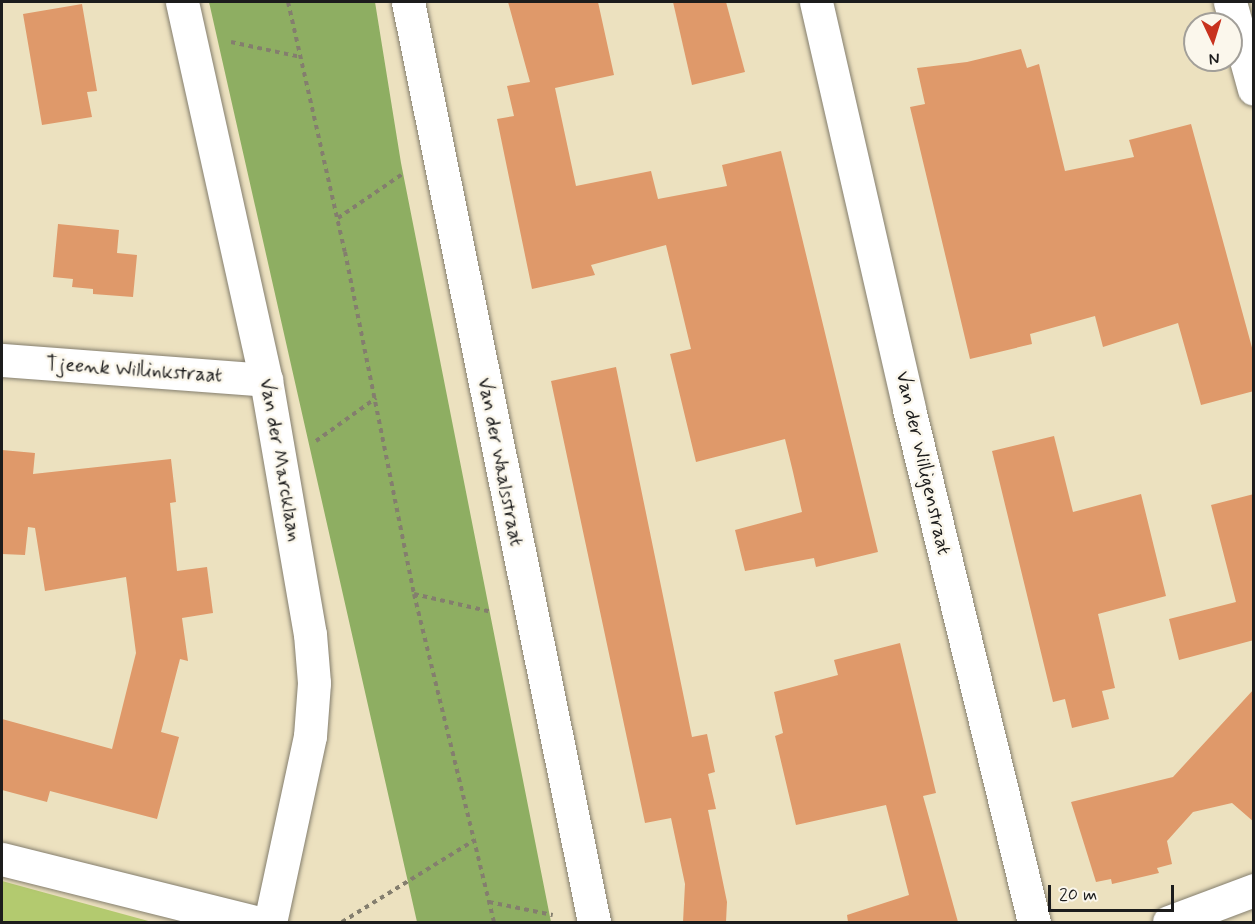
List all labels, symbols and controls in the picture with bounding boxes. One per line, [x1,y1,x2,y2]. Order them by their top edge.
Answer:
north arrow [1183,12,1243,72]
text: N [1208,48,1220,69]
street label: Tjeenk Willinkstraat [44,352,224,388]
street label: Van der Willigenstraat [890,368,956,558]
street label: Van der Waalsstraat [472,375,528,549]
street label: Van der Marcklaan [254,376,306,544]
scale bar [1051,873,1177,911]
text: 20 m [1059,883,1097,907]

